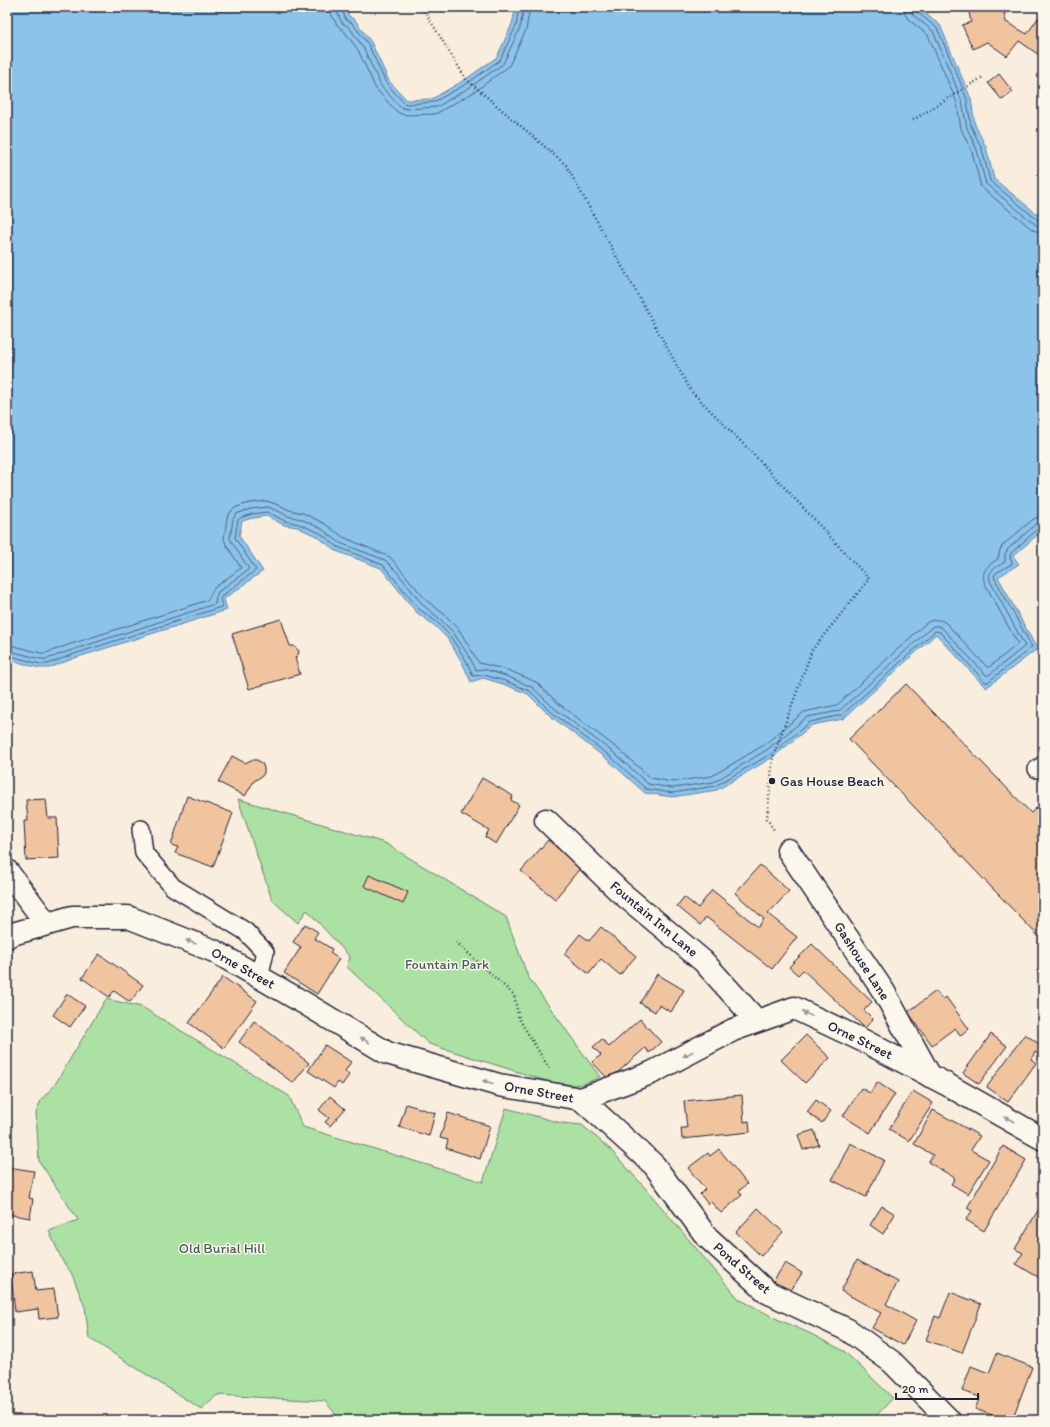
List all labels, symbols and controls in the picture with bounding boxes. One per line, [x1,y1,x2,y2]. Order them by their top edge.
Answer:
place label: Gas House Beach [780,773,885,790]
marker: Gas House Beach [767,776,777,786]
street label: Fountain Inn Lane [607,877,702,961]
street label: Gashouse Lane [830,919,894,1004]
one-way arrow [185,938,197,944]
street label: Orne Street [208,944,278,992]
park label: Fountain Park [405,956,489,973]
one-way arrow [801,1011,813,1017]
street label: Orne Street [825,1017,895,1063]
one-way arrow [359,1036,371,1043]
one-way arrow [682,1050,694,1057]
street label: Orne Street [503,1078,575,1106]
one-way arrow [481,1079,493,1085]
one-way arrow [1003,1116,1015,1123]
street label: Pond Street [710,1238,774,1298]
park label: Old Burial Hill [179,1240,265,1257]
scale bar [896,1375,978,1401]
text: 20 m [902,1382,929,1396]

